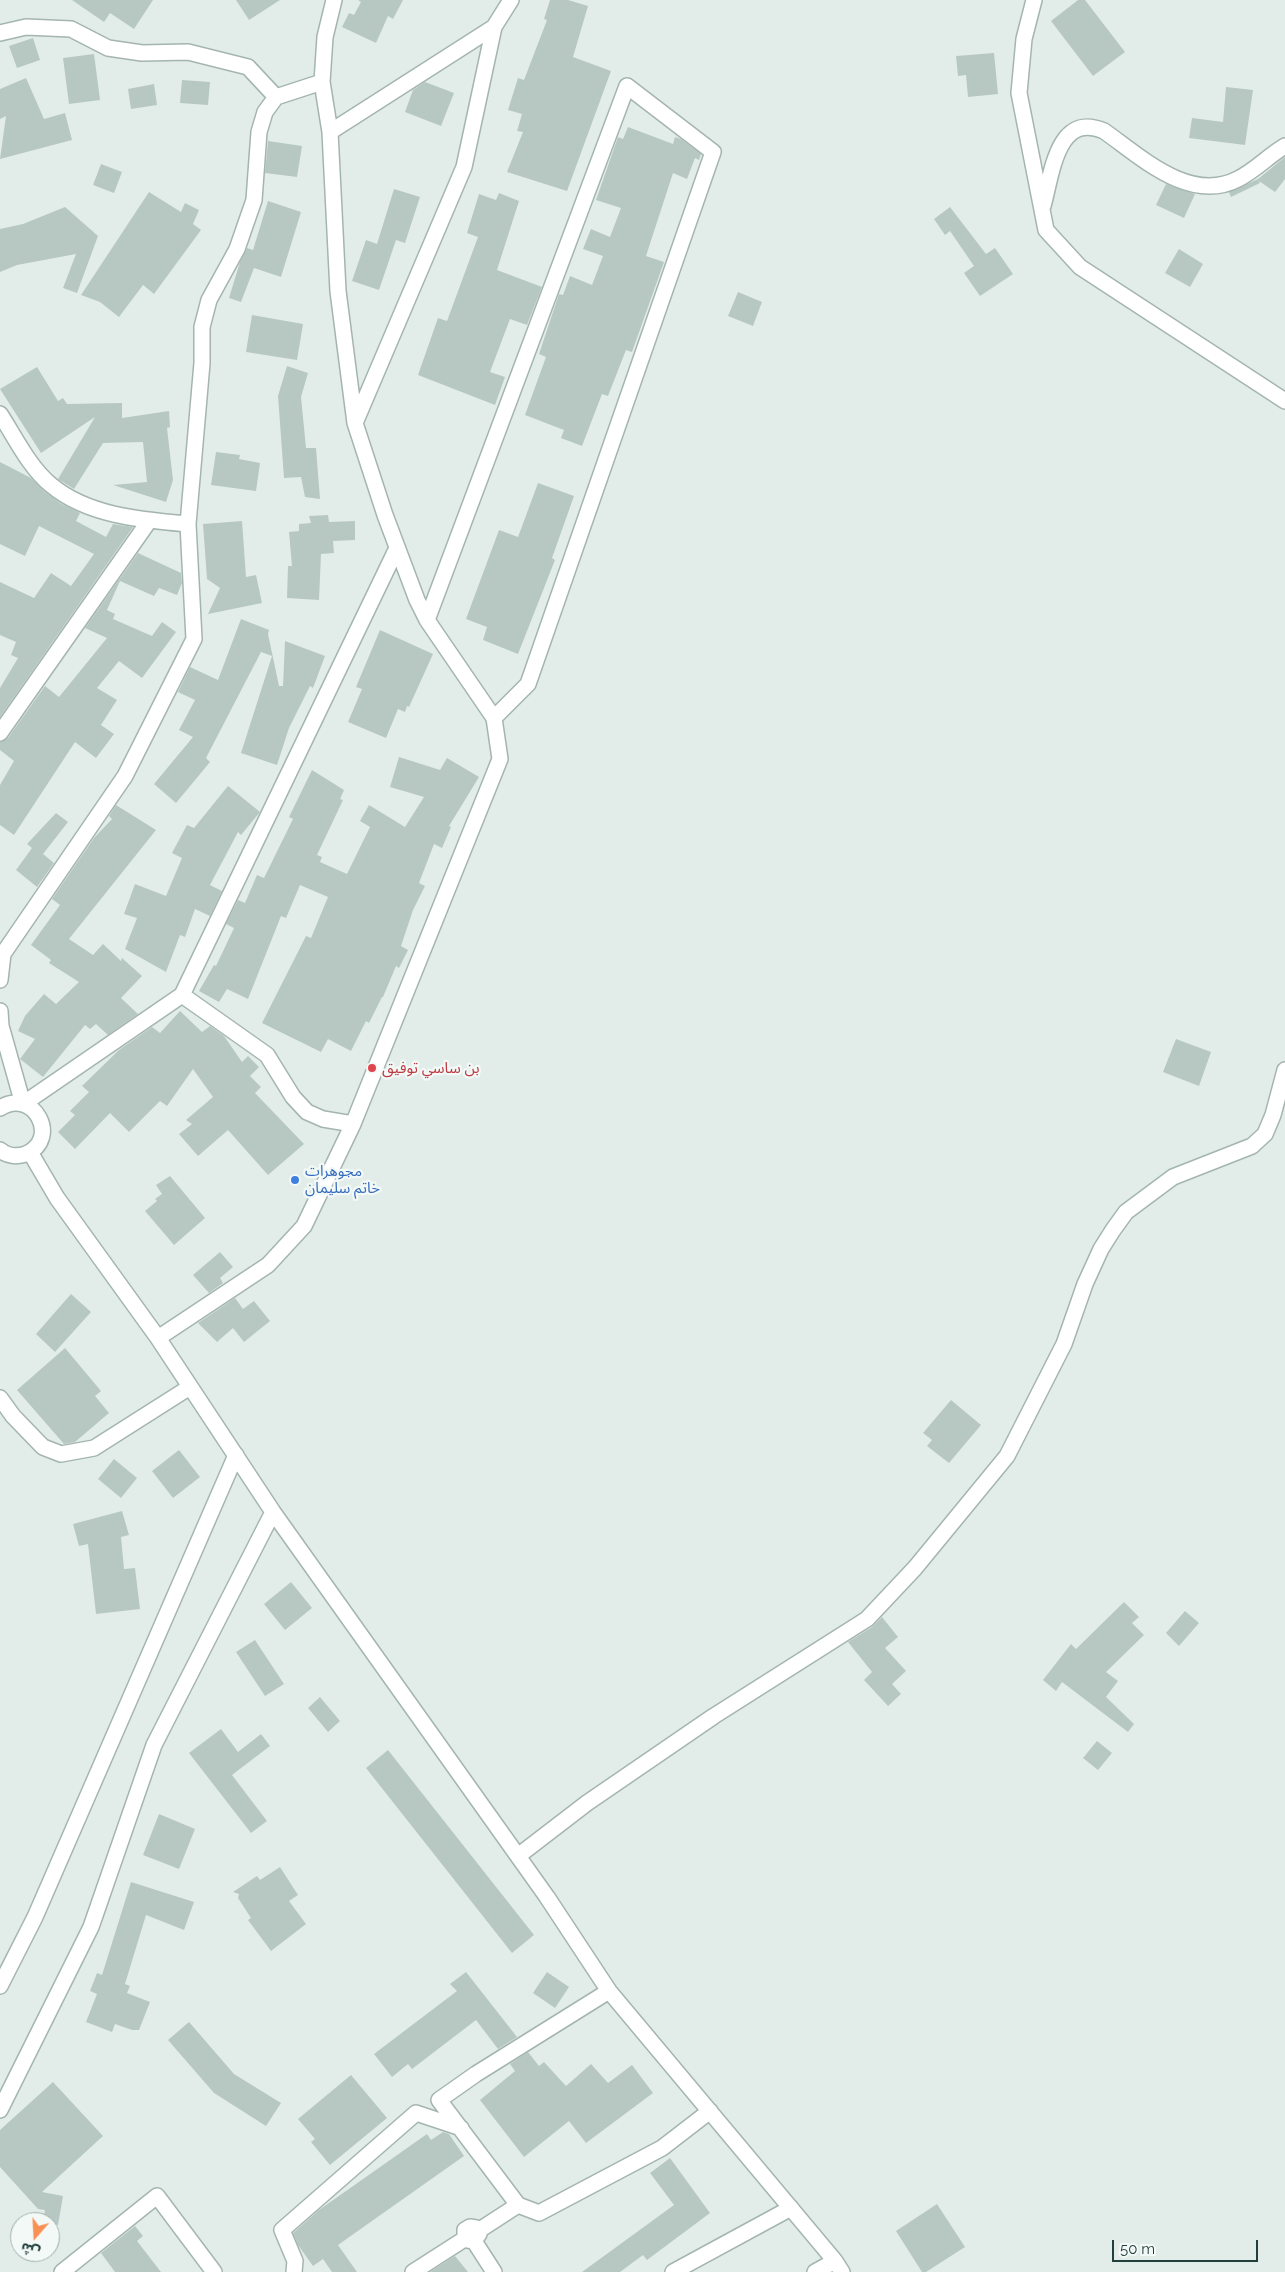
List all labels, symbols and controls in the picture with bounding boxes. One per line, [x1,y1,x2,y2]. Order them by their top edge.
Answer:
place label: بن ساسي توفيق [382,1059,480,1077]
marker: بن ساسي توفيق [366,1062,378,1074]
place label: مجوهرات خاتم سليمان [305,1162,380,1197]
marker: مجوهرات خاتم سليمان [289,1174,301,1186]
north arrow [10,2212,60,2262]
scale bar [1115,2230,1261,2262]
text: ش [19,2240,42,2261]
text: 50 m [1120,2240,1155,2258]

